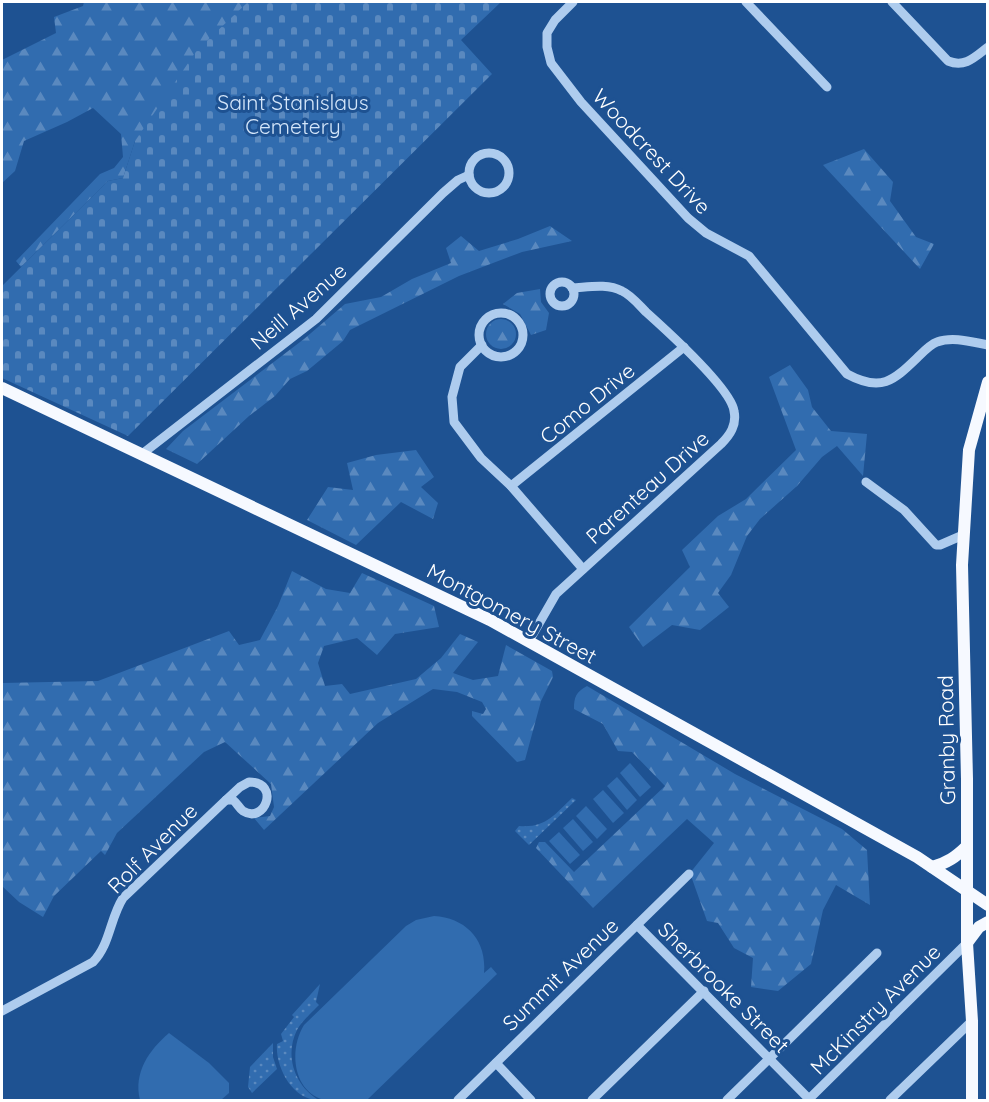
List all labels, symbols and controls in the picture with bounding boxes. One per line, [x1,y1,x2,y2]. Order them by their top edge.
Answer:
street label: Woodcrest Drive [587,83,717,219]
park label: Saint Stanislaus Cemetery [217,89,369,139]
street label: Neill Avenue [245,257,351,355]
street label: Como Drive [534,357,640,449]
street label: Parenteau Drive [580,425,714,549]
street label: Montgomery Street [423,557,601,669]
street label: Granby Road [932,675,960,805]
street label: Rolf Avenue [102,798,202,898]
street label: Summit Avenue [497,912,623,1036]
street label: Sherbrooke Street [653,916,795,1058]
street label: McKinstry Avenue [804,938,946,1080]

